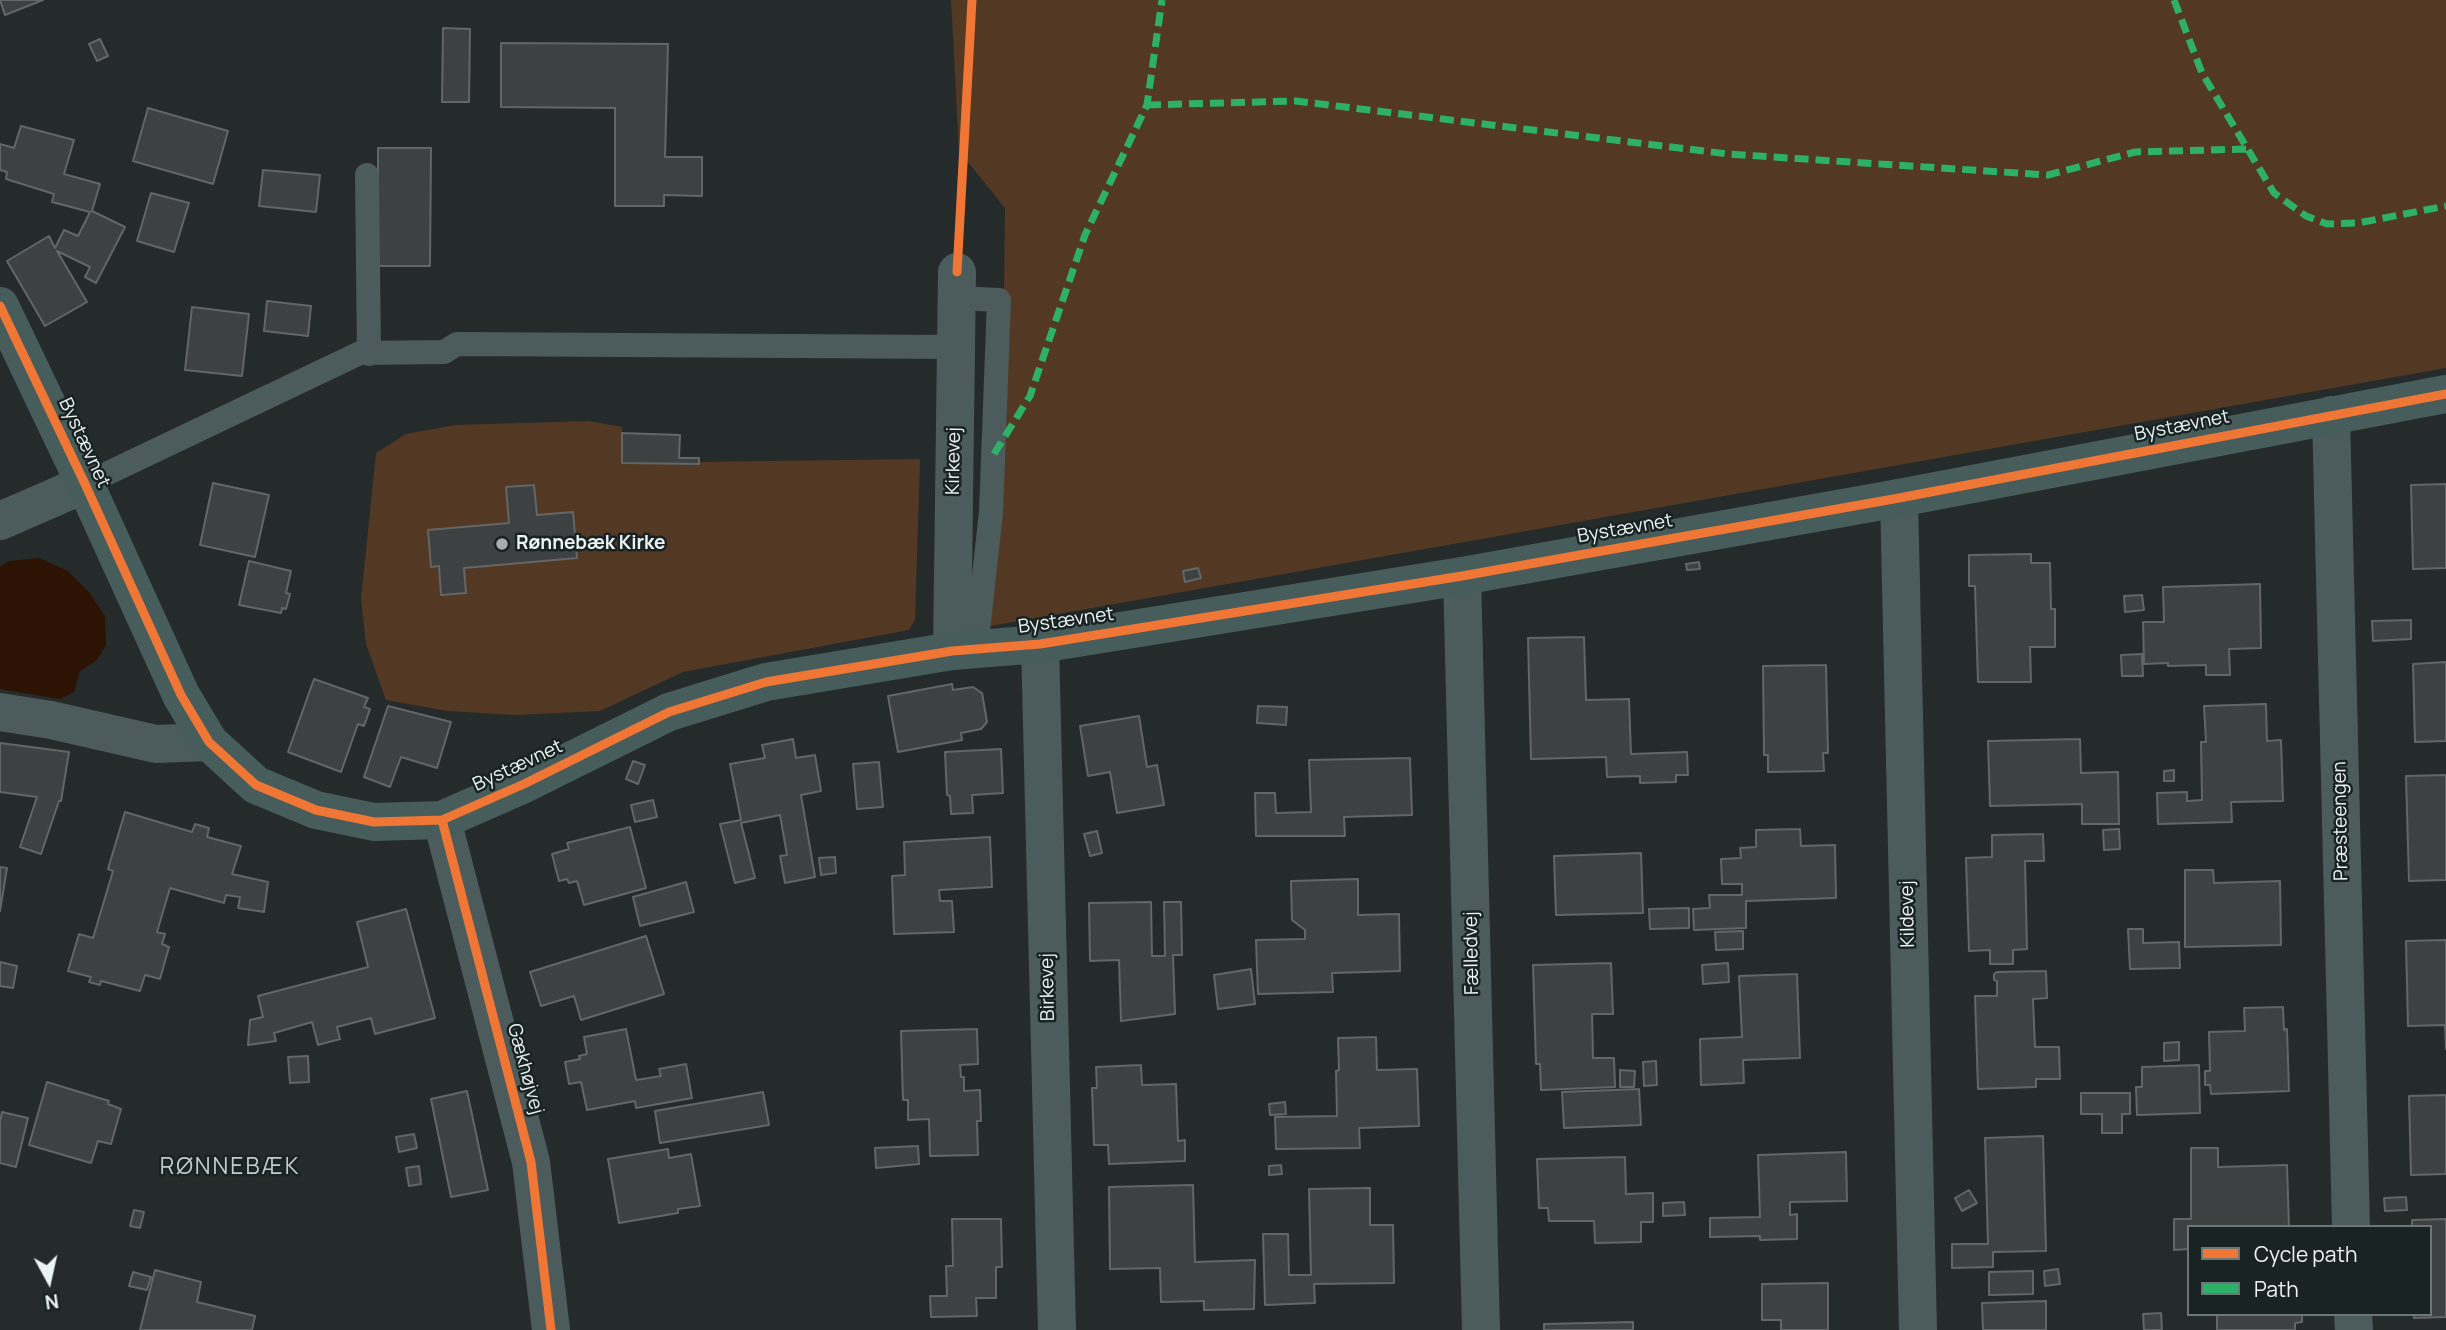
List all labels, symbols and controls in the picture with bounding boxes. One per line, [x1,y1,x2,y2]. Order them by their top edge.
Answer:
street label: Bystævnet [53,395,115,491]
street label: Bystævnet [2133,406,2231,446]
street label: Kirkevej [942,427,966,495]
street label: Bystævnet [1576,509,1674,549]
place label: Rønnebæk Kirke [516,533,666,555]
marker: Rønnebæk Kirke [494,536,510,552]
street label: Bystævnet [1017,603,1115,639]
street label: Bystævnet [470,735,566,797]
street label: Præsteengen [2329,761,2353,881]
street label: Kildevej [1896,880,1920,948]
street label: Fælledvej [1460,911,1484,995]
street label: Birkevej [1036,953,1060,1021]
street label: Gækhøjvej [502,1021,548,1117]
district label: RØNNEBÆK [161,1154,299,1182]
legend [2187,1225,2432,1316]
text: Cycle path [2254,1240,2357,1268]
north arrow [14,1246,84,1316]
text: Path [2254,1275,2299,1303]
text: N [43,1288,60,1316]

